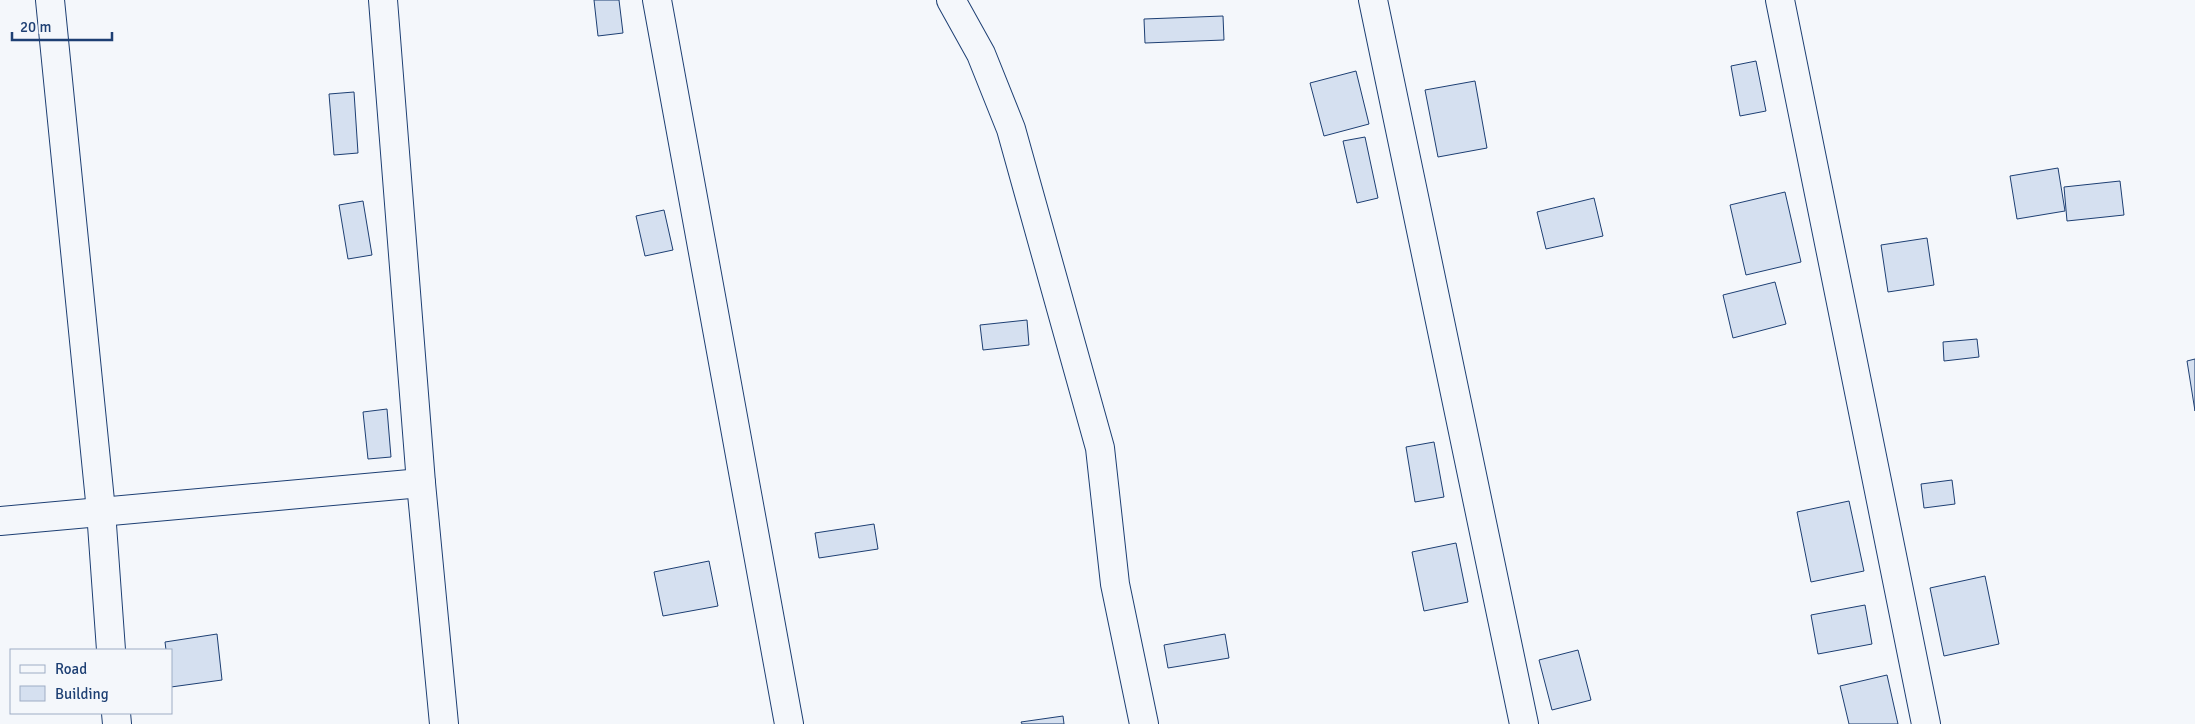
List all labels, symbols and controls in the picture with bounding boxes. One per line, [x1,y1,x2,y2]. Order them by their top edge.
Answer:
scale bar [12,10,112,42]
text: 20 m [20,18,51,36]
legend [10,649,172,714]
text: Road [55,660,87,678]
text: Building [55,685,109,703]

